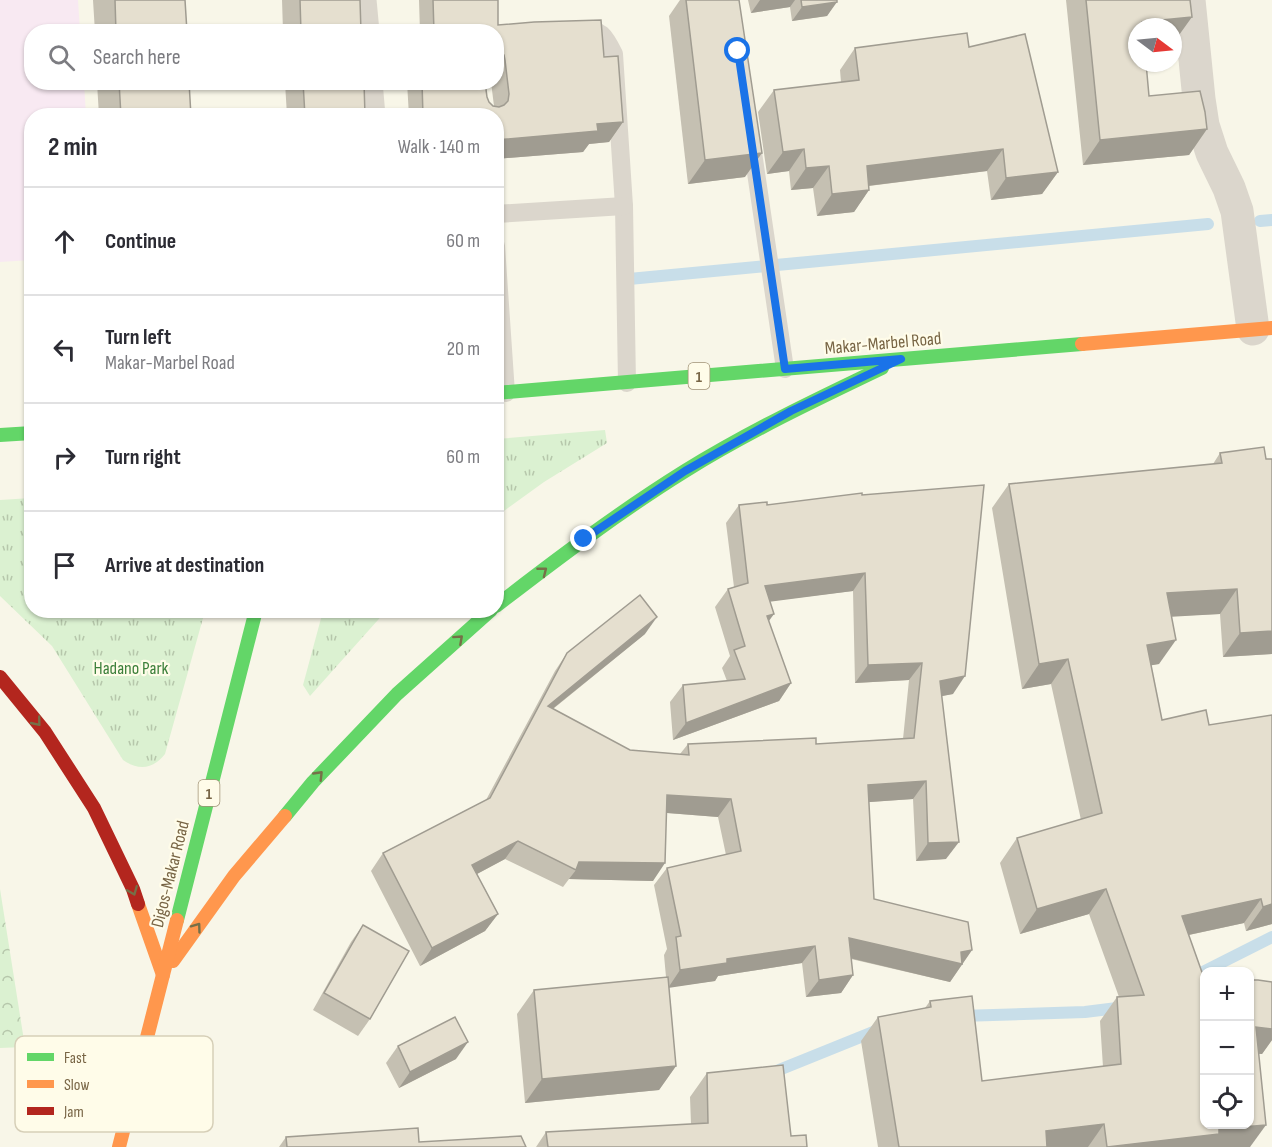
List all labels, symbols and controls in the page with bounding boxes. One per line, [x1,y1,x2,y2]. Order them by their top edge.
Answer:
north arrow [1128,18,1182,72]
search box [24,24,504,90]
route start [724,37,750,63]
icon: search [45,41,78,74]
text: Search here [93,44,180,71]
text: 2 min [48,132,98,163]
text: Walk · 140 m [398,135,480,159]
icon: ahead [48,225,81,258]
text: Continue [105,228,176,255]
text: 60 m [446,229,480,253]
text: Turn left [105,324,171,351]
street label: Makar-Marbel Road [824,328,942,359]
icon: left [48,333,81,366]
text: 20 m [447,337,480,361]
text: Makar-Marbel Road [105,351,235,375]
road number: 1 [688,363,710,389]
icon: right [48,441,81,474]
text: Turn right [105,444,181,471]
text: 60 m [446,445,480,469]
route end [570,525,596,551]
icon: arrive [48,549,81,582]
text: Arrive at destination [105,552,264,579]
one-way arrow [536,567,547,578]
one-way arrow [452,635,463,646]
park label: Hadano Park [94,658,169,679]
one-way arrow [30,715,41,726]
one-way arrow [312,772,323,783]
road number: 1 [198,780,220,806]
street label: Digos-Makar Road [147,819,194,930]
one-way arrow [126,885,138,896]
one-way arrow [190,923,201,934]
map controls [1200,967,1254,1129]
button: + [1200,967,1254,1021]
button: − [1200,1021,1254,1075]
legend [15,1036,213,1132]
text: Fast [64,1049,87,1068]
button: locate [1200,1075,1254,1129]
text: Slow [64,1076,89,1095]
text: Jam [63,1103,84,1122]

